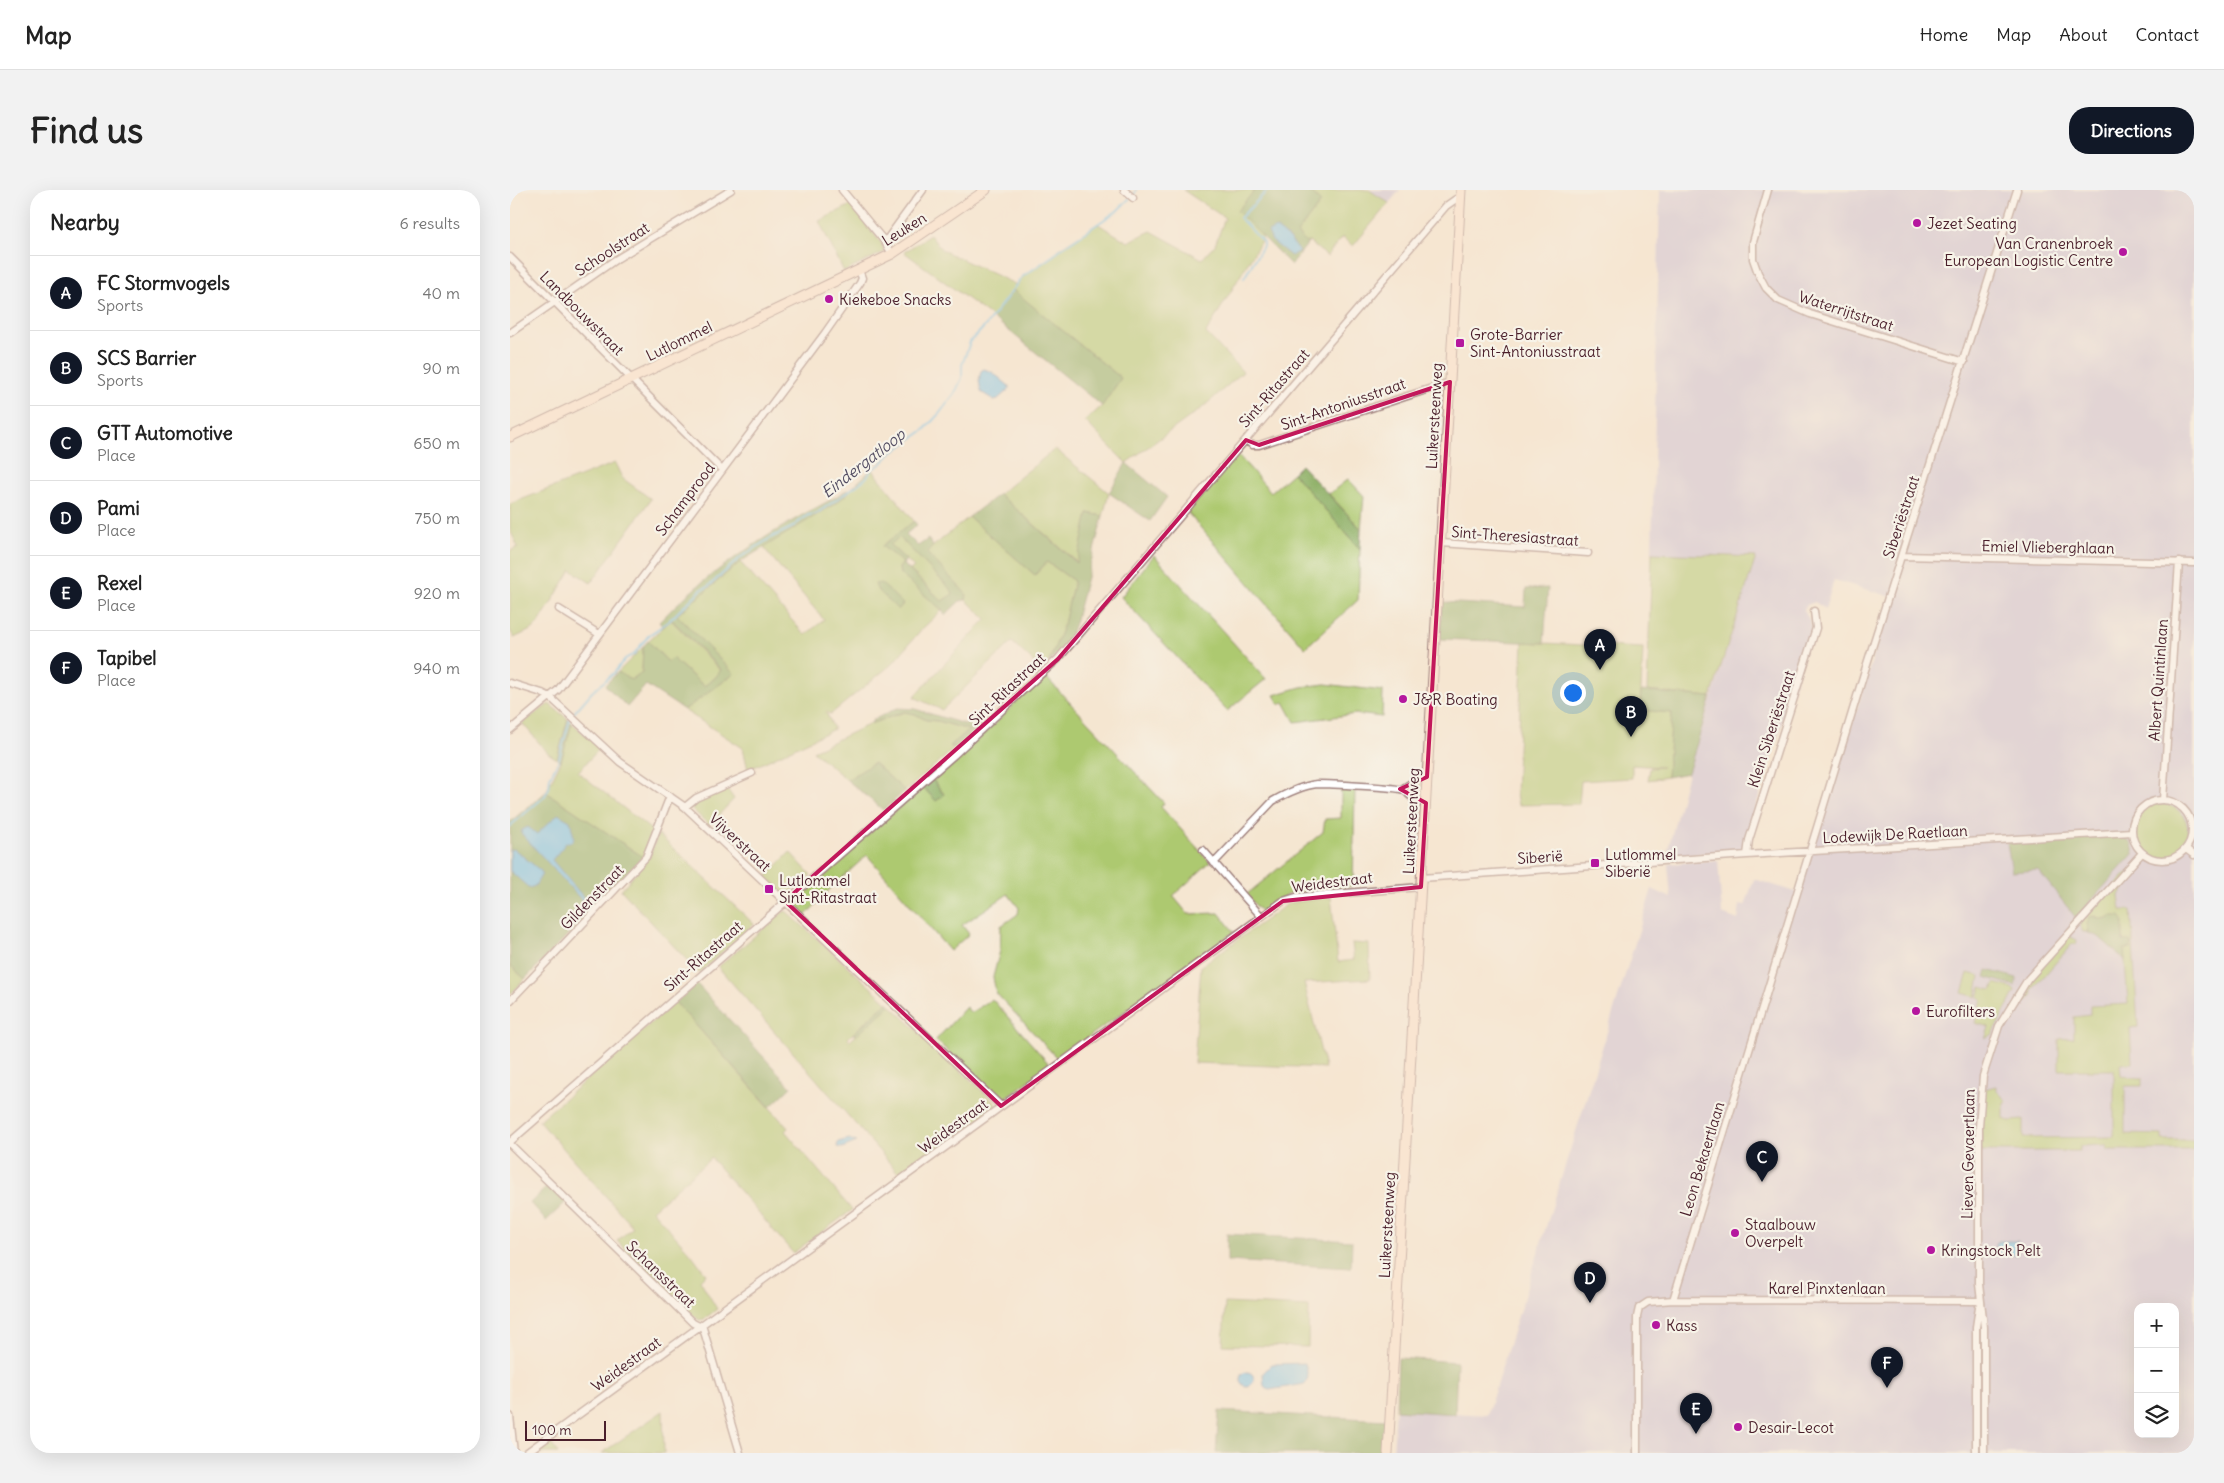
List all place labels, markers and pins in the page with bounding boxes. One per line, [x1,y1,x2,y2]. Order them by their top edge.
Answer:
place label: Jezet Seating [1927,214,2017,233]
marker: Jezet Seating [1911,217,1923,229]
place label: Van Cranenbroek European Logistic Centre [1944,234,2113,270]
marker: Van Cranenbroek European Logistic Centre [2117,246,2129,258]
place label: Kiekeboe Snacks [839,290,951,309]
marker: Kiekeboe Snacks [823,293,835,305]
place label: Grote-Barrier Sint-Antoniusstraat [1470,325,1601,361]
marker: Grote-Barrier Sint-Antoniusstraat [1454,337,1466,349]
pin: A [1584,629,1616,670]
place label: J&R Boating [1413,690,1498,709]
marker: J&R Boating [1397,693,1409,705]
pin: B [1615,696,1647,737]
place label: Lutlommel Siberië [1605,845,1676,881]
marker: Lutlommel Siberië [1589,857,1601,869]
place label: Lutlommel Sint-Ritastraat [779,871,877,907]
marker: Lutlommel Sint-Ritastraat [763,883,775,895]
place label: Eurofilters [1926,1002,1995,1021]
marker: Eurofilters [1910,1005,1922,1017]
pin: C [1746,1141,1778,1182]
place label: Staalbouw Overpelt [1745,1215,1816,1251]
marker: Staalbouw Overpelt [1729,1227,1741,1239]
place label: Kringstock Pelt [1941,1241,2041,1260]
marker: Kringstock Pelt [1925,1244,1937,1256]
pin: D [1574,1262,1606,1303]
place label: Kass [1666,1316,1698,1335]
marker: Kass [1650,1319,1662,1331]
pin: F [1871,1347,1903,1388]
pin: E [1680,1393,1712,1434]
place label: Desair-Lecot [1748,1418,1834,1437]
marker: Desair-Lecot [1732,1421,1744,1433]

